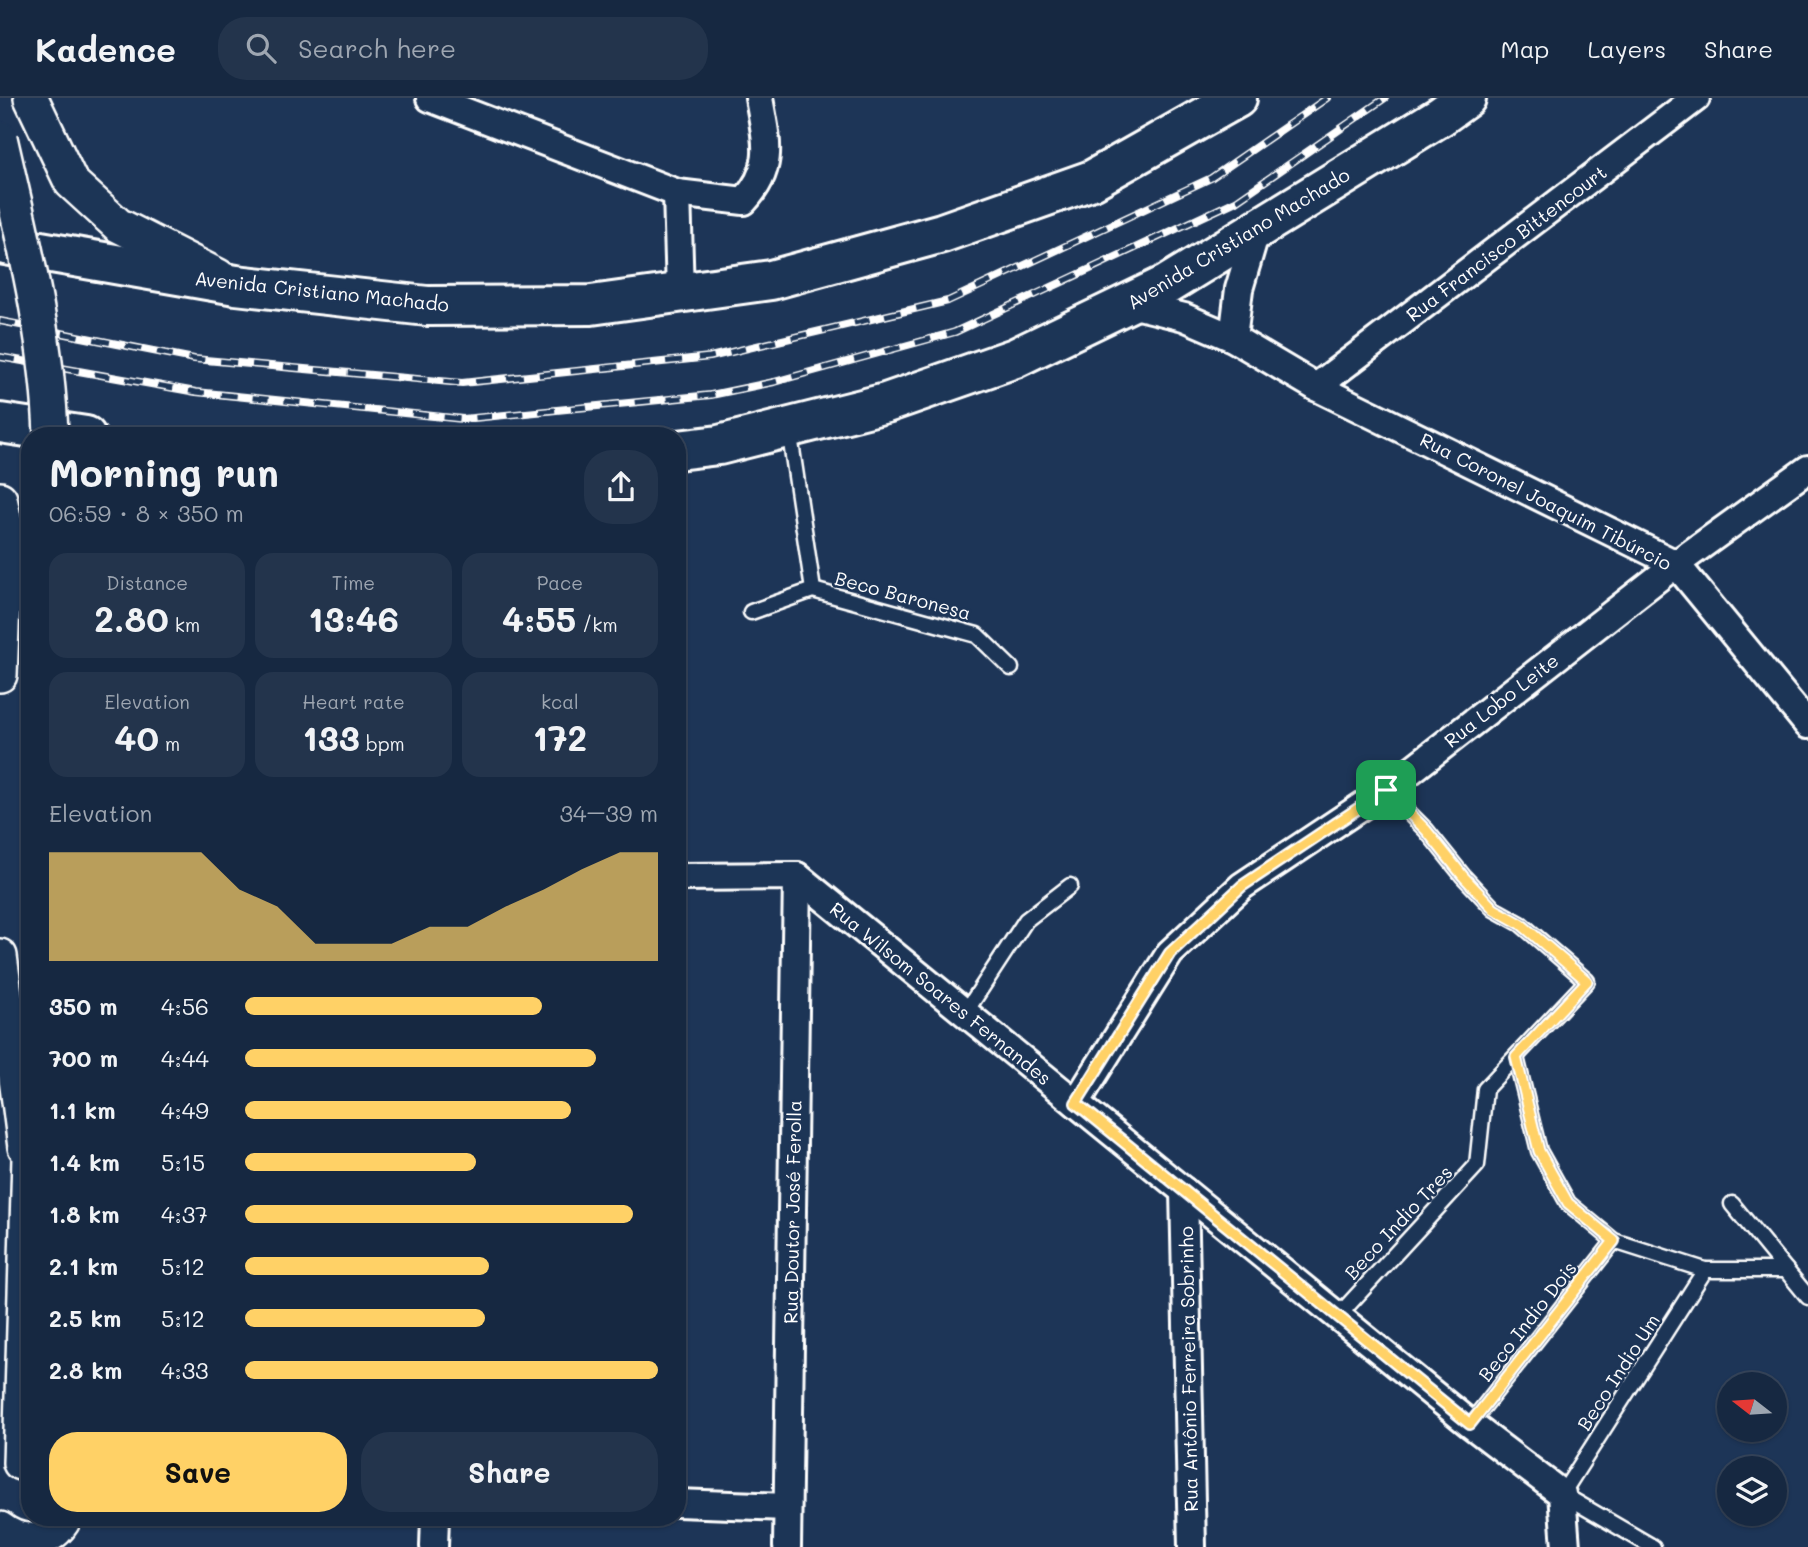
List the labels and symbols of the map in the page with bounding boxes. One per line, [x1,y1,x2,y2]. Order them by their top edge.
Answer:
street label: Rua Francisco Bittencourt [1401,159,1611,327]
street label: Avenida Cristiano Machado [1122,162,1354,314]
street label: Avenida Cristiano Machado [194,265,450,317]
street label: Rua Coronel Joaquim Tibúrcio [1416,427,1676,575]
street label: Beco Baronesa [832,565,974,625]
street label: Rua Lobo Leite [1439,647,1563,753]
pin [1356,760,1416,820]
street label: Rua Wilsom Soares Fernandes [825,896,1057,1090]
street label: Rua Doutor José Ferolla [778,1100,806,1324]
street label: Beco Indio Tres [1339,1160,1457,1284]
street label: Rua Antônio Ferreira Sobrinho [1173,1226,1203,1512]
street label: Beco Indio Dois [1472,1256,1582,1386]
street label: Beco Indio Um [1571,1309,1665,1435]
north arrow [1717,1372,1787,1442]

